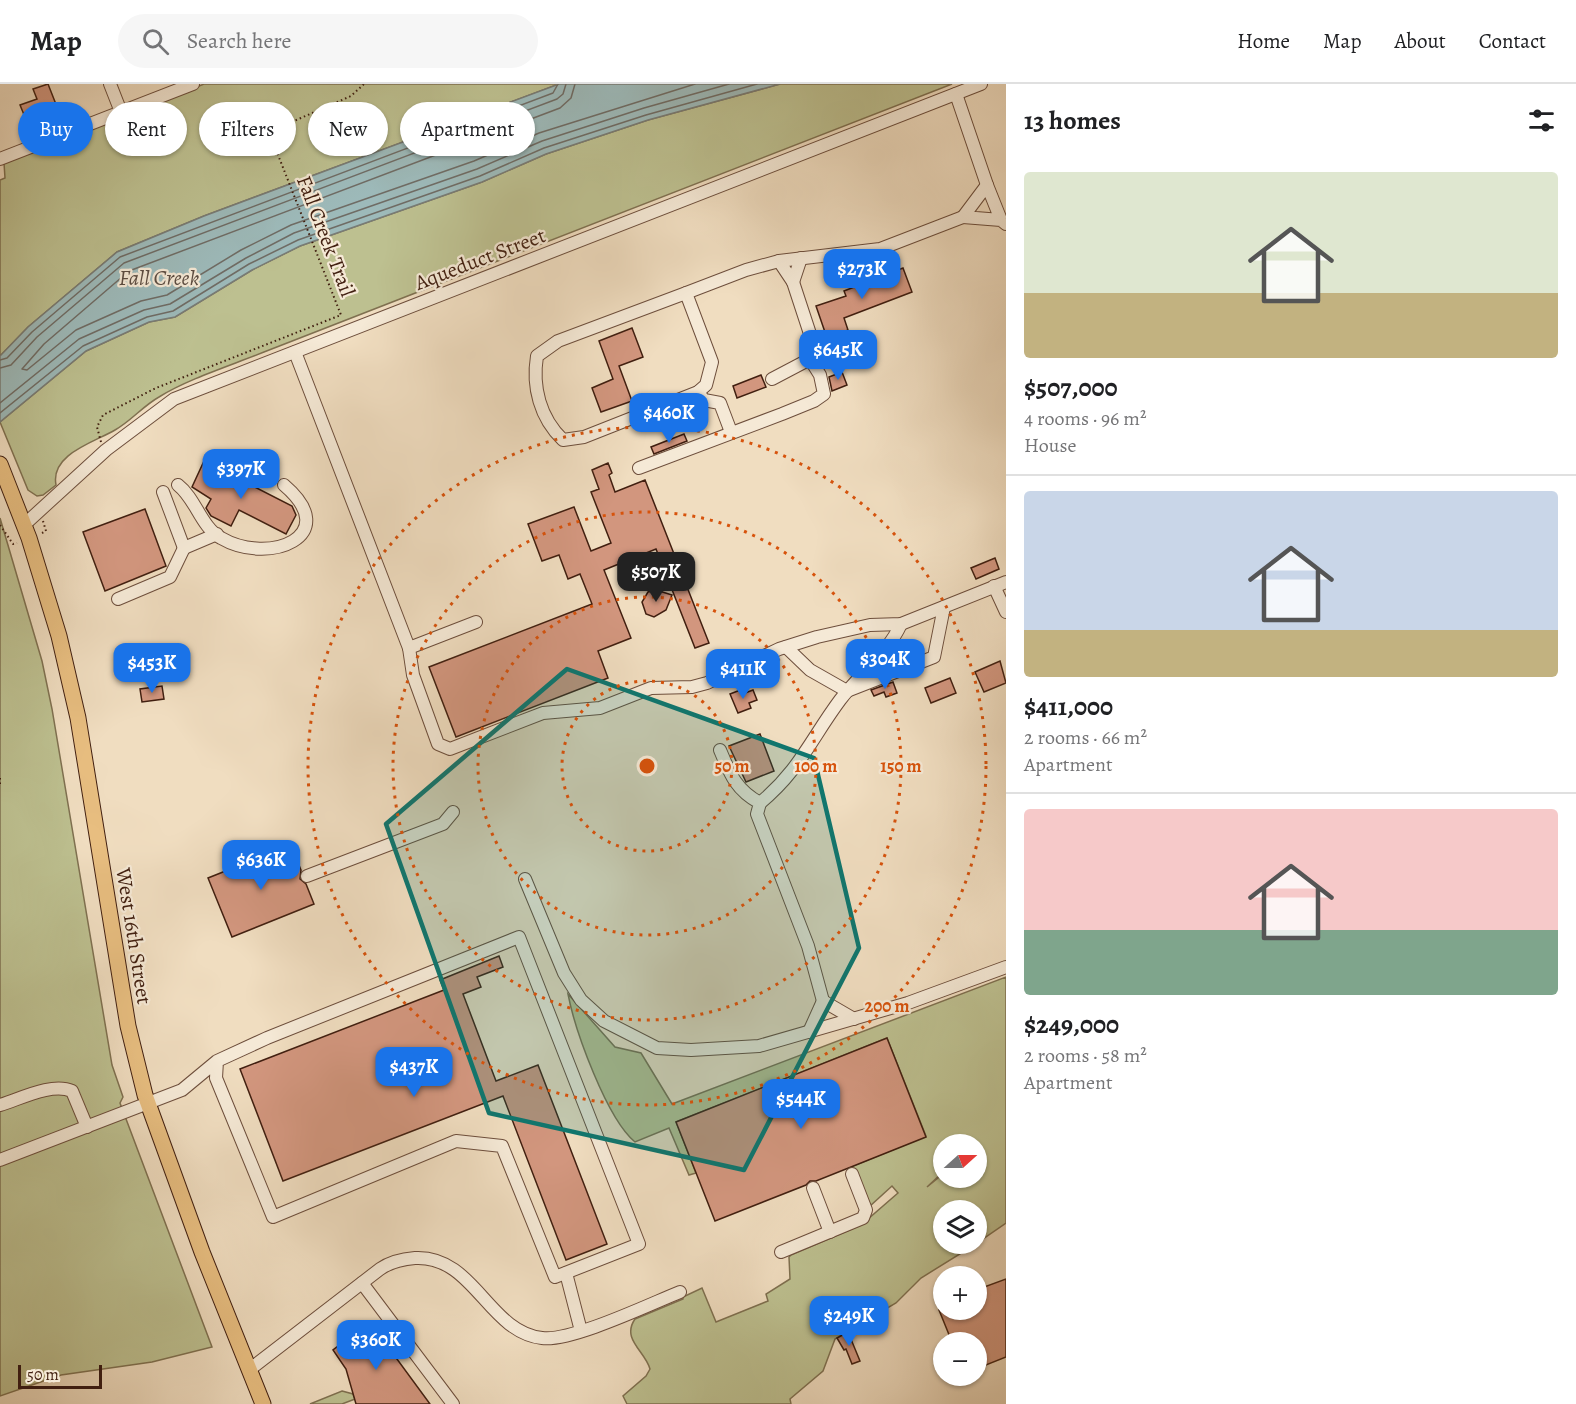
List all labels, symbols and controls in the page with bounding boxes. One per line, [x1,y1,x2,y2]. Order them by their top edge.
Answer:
search box [118,14,538,68]
text: Map [30,22,82,60]
icon: search [139,25,172,58]
text: Search here [187,26,291,56]
text: Home [1237,27,1290,55]
text: Map [1323,27,1361,55]
text: About [1394,27,1446,55]
text: Contact [1479,27,1546,55]
chip: Buy [18,102,93,156]
chip: Rent [105,102,187,156]
chip: Filters [199,102,296,156]
chip: New [308,102,388,156]
chip: Apartment [400,102,535,156]
text: 13 homes [1024,103,1121,138]
icon: filters [1525,104,1558,137]
street label: Fall Creek Trail [290,171,362,301]
icon: home [1237,211,1345,319]
street label: Aqueduct Street [410,221,549,297]
pin: $273K [820,249,904,300]
text: $273K [837,255,887,282]
water label: Fall Creek [119,263,199,293]
pin: $645K [796,330,880,381]
text: $645K [813,336,863,363]
text: $507,000 [1024,370,1118,405]
pin: $460K [627,393,711,444]
text: $460K [643,399,695,426]
text: 4 rooms · 96 m² [1024,405,1146,432]
text: House [1024,432,1076,459]
pin: $397K [199,449,283,500]
text: $397K [217,455,265,482]
icon: home [1237,530,1345,638]
pin: $507K [614,552,698,603]
text: $507K [631,558,681,585]
pin: $304K [843,639,927,690]
pin: $453K [110,643,194,694]
text: $304K [860,645,910,672]
text: $453K [128,649,177,676]
pin: $411K [701,649,785,700]
text: $411K [720,655,766,682]
text: $411,000 [1024,689,1113,724]
text: 2 rooms · 66 m² [1024,724,1147,751]
text: Apartment [1024,751,1113,778]
text: 50 m [715,754,749,778]
text: 100 m [795,754,837,778]
text: 150 m [880,754,922,778]
centre of rings [637,756,657,776]
pin: $636K [219,840,303,891]
text: $636K [236,846,286,873]
icon: home [1237,848,1345,956]
street label: West 16th Street [109,865,159,1006]
text: 200 m [864,994,910,1018]
text: $249,000 [1024,1007,1119,1042]
text: 2 rooms · 58 m² [1024,1042,1147,1069]
pin: $437K [372,1047,456,1098]
text: $437K [390,1053,439,1080]
text: Apartment [1024,1069,1113,1096]
pin: $544K [759,1079,843,1130]
text: $544K [776,1085,826,1112]
north arrow [933,1134,987,1188]
map controls [933,1134,987,1386]
button: layers [933,1200,987,1254]
button: + [933,1266,987,1320]
pin: $249K [807,1296,891,1347]
text: $249K [824,1302,874,1329]
pin: $360K [334,1320,418,1371]
text: $360K [351,1326,401,1353]
button: − [933,1332,987,1386]
scale bar [18,1362,102,1390]
text: 50 m [27,1364,59,1386]

